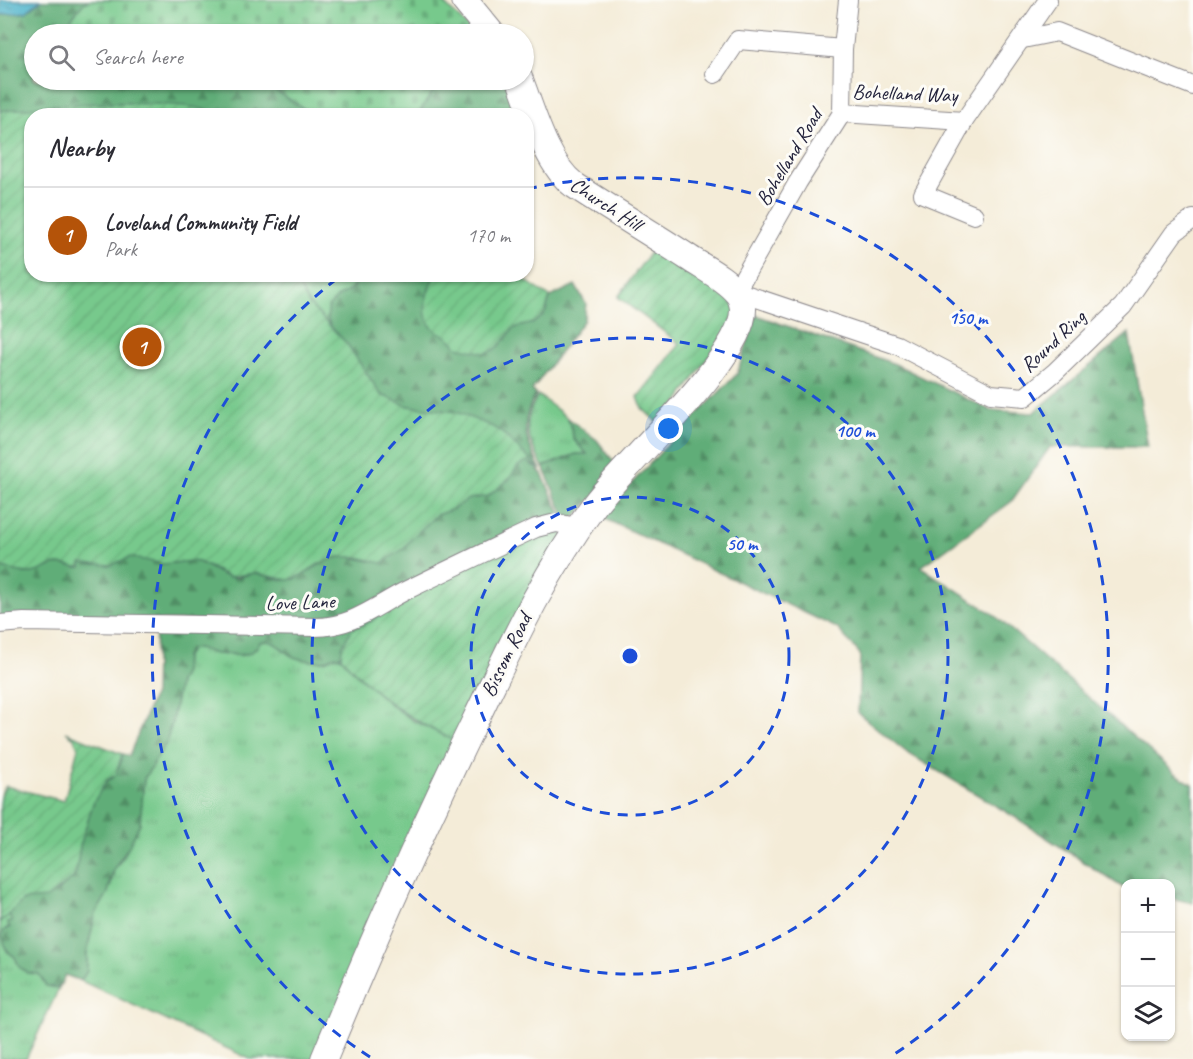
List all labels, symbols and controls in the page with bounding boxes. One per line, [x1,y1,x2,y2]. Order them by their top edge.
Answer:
search box [24,24,534,90]
icon: search [45,41,78,74]
text: Search here [93,43,183,71]
street label: Bohelland Way [852,78,960,108]
street label: Bohelland Road [750,101,830,210]
text: Nearby [48,131,113,164]
street label: Church Hill [565,171,650,239]
text: Loveland Community Field [105,209,296,237]
text: 1 [63,223,72,248]
text: 170 m [467,223,510,248]
text: Park [105,237,137,262]
street label: Round Ring [1015,303,1092,378]
text: 150 m [949,307,989,329]
pin: 1 [122,324,162,370]
your location [654,414,683,443]
text: 100 m [836,420,876,442]
text: 50 m [727,533,759,555]
street label: Love Lane [265,588,337,616]
street label: Bissom Road [475,606,539,701]
centre of rings [620,646,640,666]
map controls [1121,879,1175,1041]
button: + [1121,879,1175,933]
button: − [1121,933,1175,987]
button: layers [1121,987,1175,1041]

